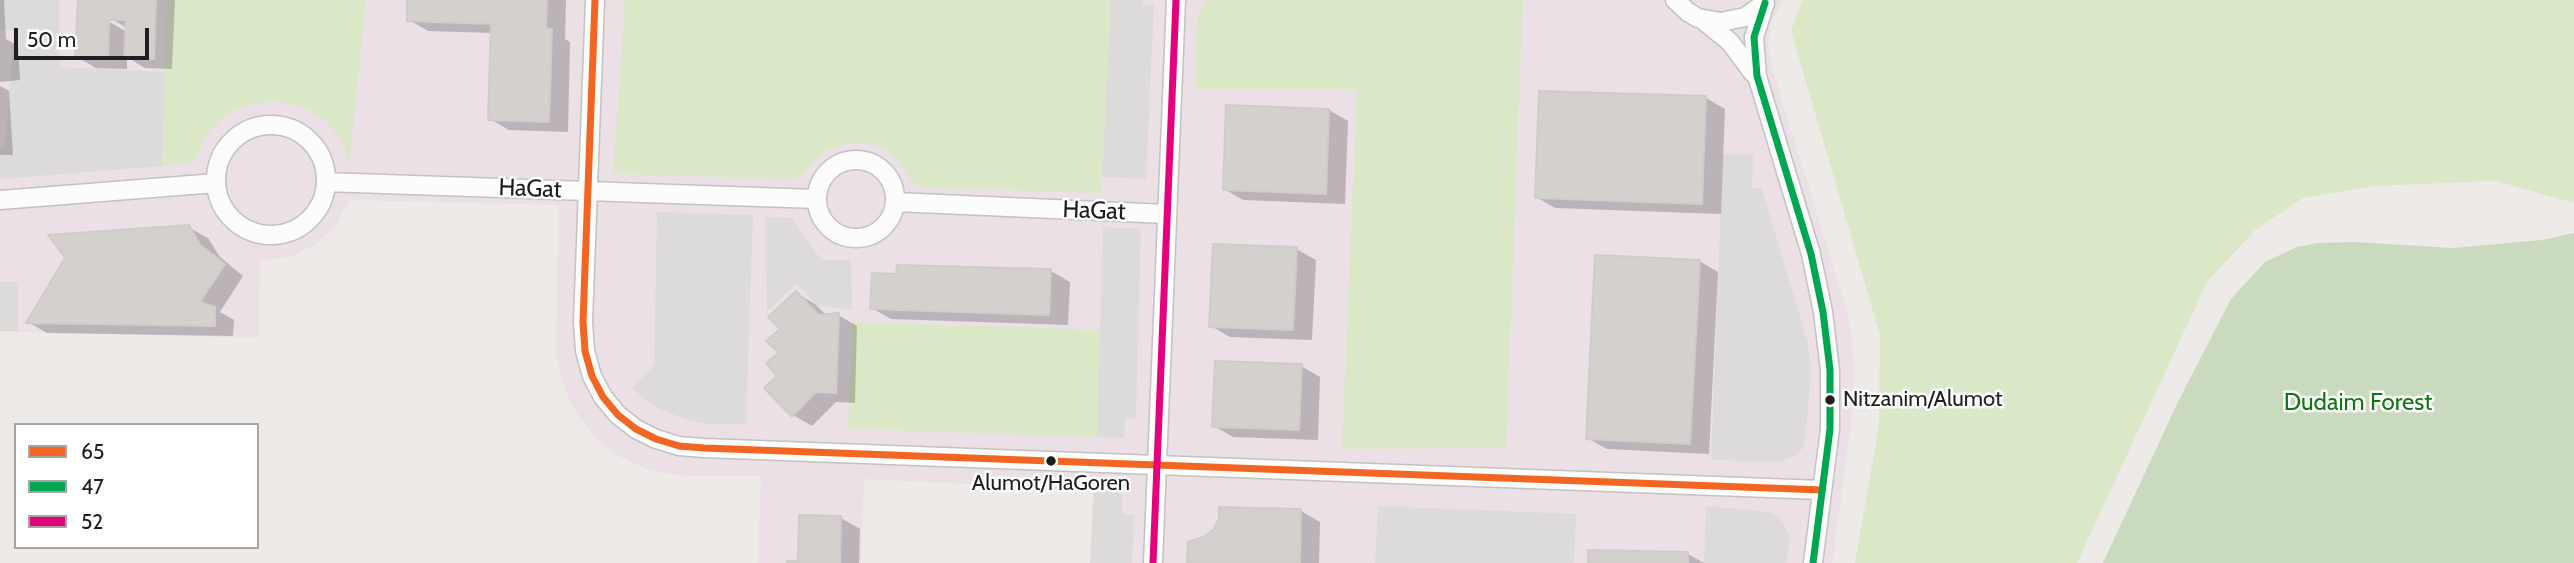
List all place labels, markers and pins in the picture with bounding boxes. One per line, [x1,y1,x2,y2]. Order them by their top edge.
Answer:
place label: Nitzanim/Alumot [1843,387,2002,413]
marker: Nitzanim/Alumot [1823,393,1837,407]
marker: Alumot/HaGoren [1044,454,1058,468]
place label: Alumot/HaGoren [972,471,1130,497]

